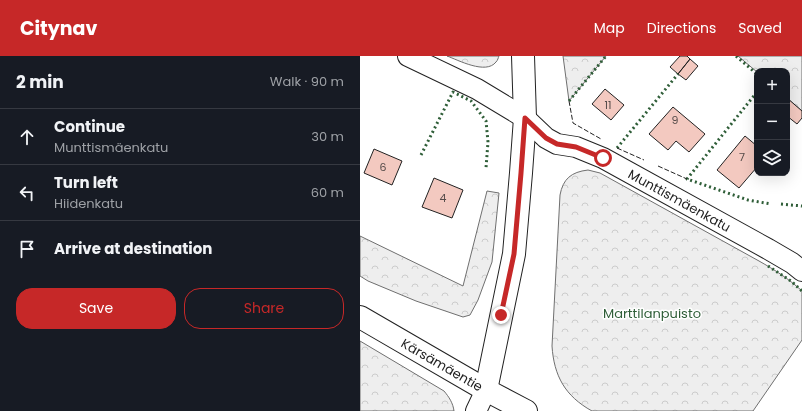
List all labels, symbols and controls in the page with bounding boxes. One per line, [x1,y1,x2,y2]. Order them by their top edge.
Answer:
text: Citynav [20,15,97,42]
text: Map [594,18,625,38]
text: Directions [647,18,716,38]
text: Saved [738,18,782,38]
map controls [754,68,790,176]
button: + [754,68,790,104]
text: 2 min [16,70,64,94]
text: Walk · 90 m [270,72,344,91]
house number: 11 [604,97,612,113]
button: − [754,104,790,140]
house number: 9 [672,112,679,128]
text: Continue [54,116,125,137]
icon: ahead [16,126,38,148]
text: 30 m [311,127,344,146]
text: Munttismäenkatu [54,138,168,157]
button: layers [754,140,790,176]
route start [594,149,612,167]
house number: 7 [739,149,745,165]
house number: 6 [380,159,387,175]
street label: Munttismäenkatu [625,165,734,237]
text: Turn left [54,172,118,193]
icon: left [16,182,38,204]
text: 60 m [311,183,344,202]
house number: 4 [440,190,447,206]
text: Hiidenkatu [54,194,123,213]
icon: arrive [16,238,38,260]
text: Arrive at destination [54,238,212,259]
button: Save [16,288,176,329]
button: Share [184,288,344,329]
park label: Marttilanpuisto [603,304,701,323]
route end [492,306,510,324]
street label: Kärsämäentie [398,334,486,396]

